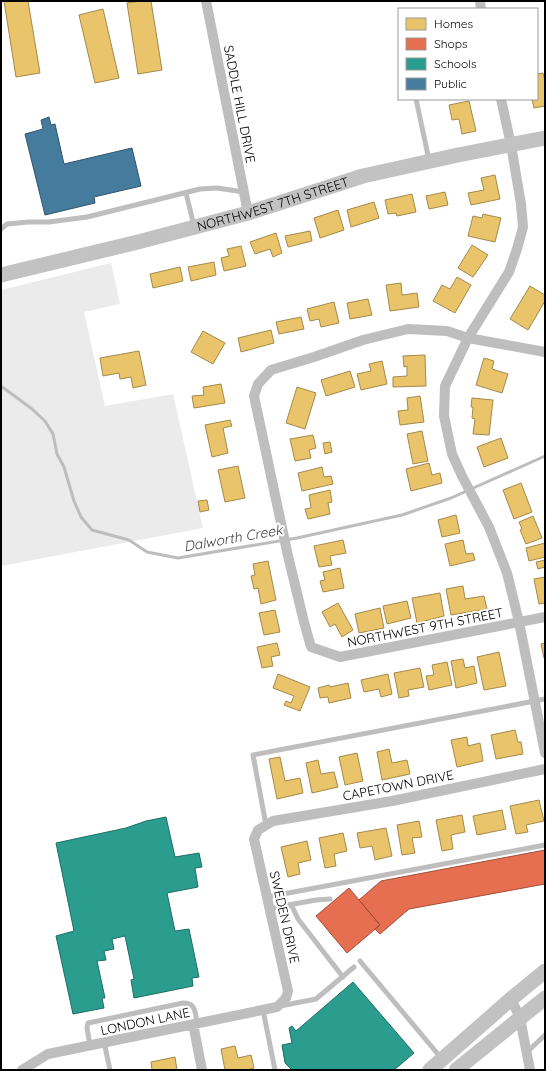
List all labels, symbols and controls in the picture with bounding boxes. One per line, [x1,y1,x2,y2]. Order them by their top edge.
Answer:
legend [398,8,538,100]
text: Homes [434,16,474,31]
text: Shops [434,36,468,51]
street label: SADDLE HILL DRIVE [221,44,259,164]
text: Schools [434,56,477,71]
text: Public [434,76,467,91]
street label: NORTHWEST 7TH STREET [195,173,351,234]
water label: Dalworth Creek [182,520,285,556]
street label: NORTHWEST 9TH STREET [346,604,504,650]
street label: CAPETOWN DRIVE [341,766,455,804]
street label: SWEDEN DRIVE [267,869,303,965]
street label: LONDON LANE [99,1004,191,1038]

